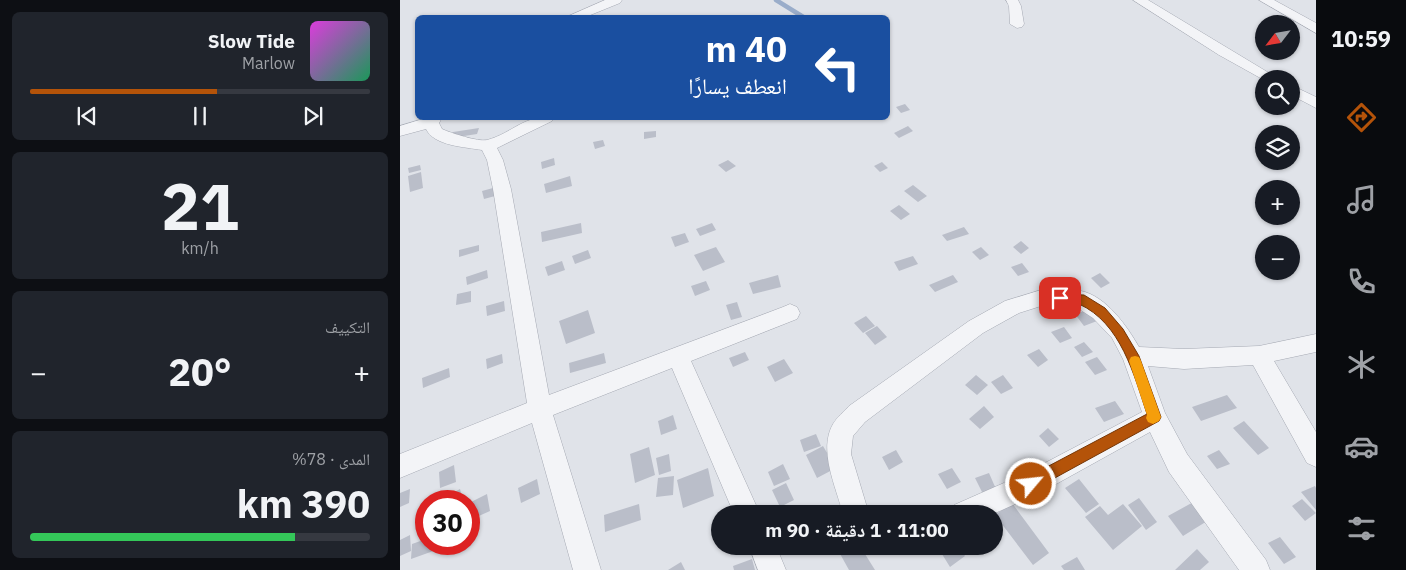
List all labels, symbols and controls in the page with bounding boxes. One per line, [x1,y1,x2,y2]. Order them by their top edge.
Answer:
north arrow [1255,15,1300,60]
map controls [1255,15,1300,280]
text: 10:59 [1331,24,1391,53]
text: 40 m [705,26,787,72]
text: Slow Tide [208,29,295,53]
icon: left [805,35,870,100]
text: Marlow [242,53,295,73]
button: search [1255,70,1300,115]
text: انعطف يسارًا [688,71,787,100]
icon: directions [1344,100,1379,135]
icon: previous [73,102,101,130]
icon: pause [186,102,214,130]
icon: next [299,102,327,130]
button: layers [1255,125,1300,170]
text: 21 [161,163,239,248]
button: + [1255,180,1300,225]
icon: music [1344,182,1379,217]
button: − [1255,235,1300,280]
text: km/h [181,238,219,258]
icon: phone [1344,264,1379,299]
pin [1039,277,1081,319]
icon: arrive [1046,284,1074,312]
text: التكييف [325,317,370,337]
text: 20° [168,347,232,396]
icon: climate [1344,347,1379,382]
text: − [30,354,47,391]
text: + [353,354,370,391]
icon: car [1344,429,1379,464]
text: المدى · 78% [292,449,370,469]
position arrow [1004,457,1056,509]
text: 390 km [237,479,370,528]
speed limit sign: 30 [415,490,480,555]
icon: filters [1344,511,1379,546]
text: 11:00 · 1 دقيقة · 90 m [765,518,949,542]

